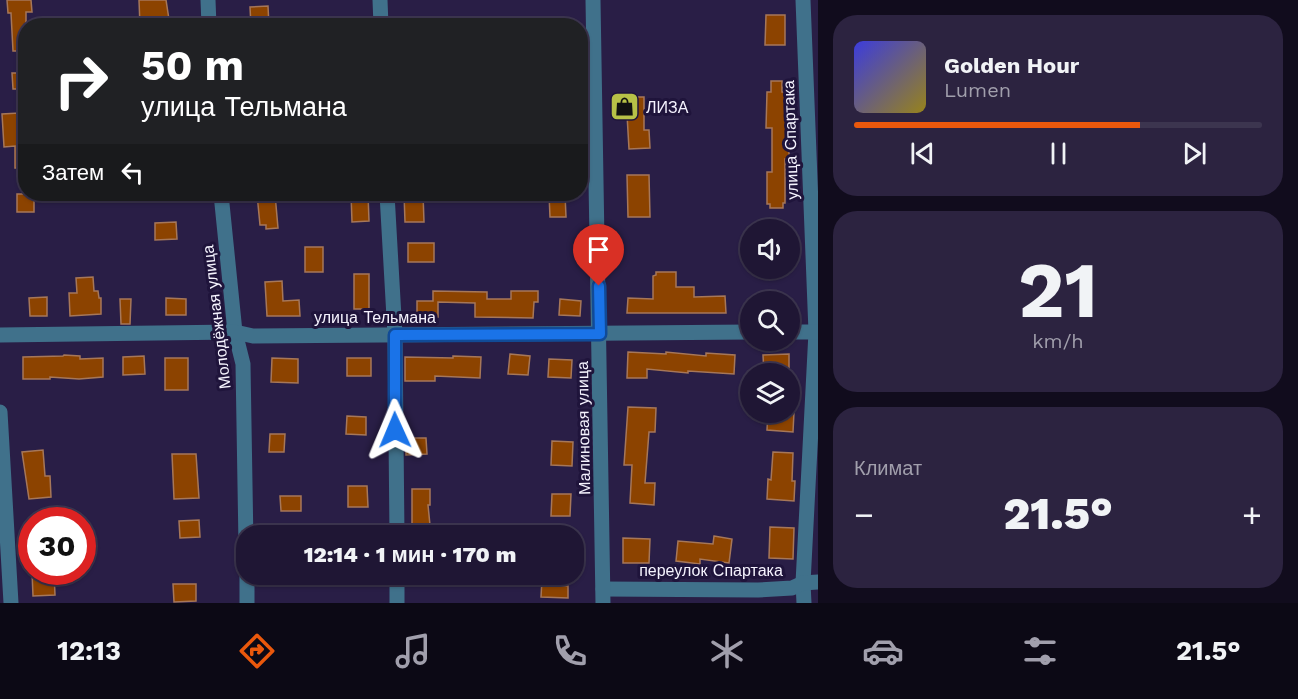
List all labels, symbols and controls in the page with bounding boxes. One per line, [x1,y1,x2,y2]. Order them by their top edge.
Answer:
text: 50 m [141,41,244,90]
icon: right [42,42,120,120]
text: Golden Hour [944,53,1079,78]
text: Lumen [944,78,1011,102]
street label: улица Спартака [779,80,802,200]
text: улица Тельмана [141,91,347,123]
shop icon: ЛИЗА [609,91,641,123]
place label: ЛИЗА [646,98,689,117]
icon: previous [906,137,939,170]
icon: pause [1042,137,1075,170]
icon: next [1178,137,1211,170]
icon: left [116,156,149,189]
text: Затем [42,160,104,185]
map controls [740,219,800,423]
button: sound [740,219,800,279]
pin [573,224,624,286]
icon: arrive [582,233,615,266]
street label: Молодёжная улица [198,244,235,390]
text: 21 [1018,244,1098,336]
button: search [740,291,800,351]
street label: улица Тельмана [314,308,436,327]
text: km/h [1032,329,1084,353]
street label: Малиновая улица [573,361,594,495]
button: layers [740,363,800,423]
position arrow [363,398,427,462]
text: Климат [854,456,922,480]
text: 21.5° [1003,487,1113,540]
text: − [854,495,874,534]
text: + [1242,495,1262,534]
speed limit sign: 30 [18,507,96,585]
text: 12:14 · 1 мин · 170 m [304,542,516,567]
street label: переулок Спартака [639,561,783,580]
icon: directions [236,630,278,672]
icon: music [392,630,434,672]
icon: phone [549,630,591,672]
icon: climate [706,630,748,672]
icon: car [862,630,904,672]
icon: filters [1019,630,1061,672]
text: 12:13 [57,635,121,667]
text: 21.5° [1176,635,1241,667]

